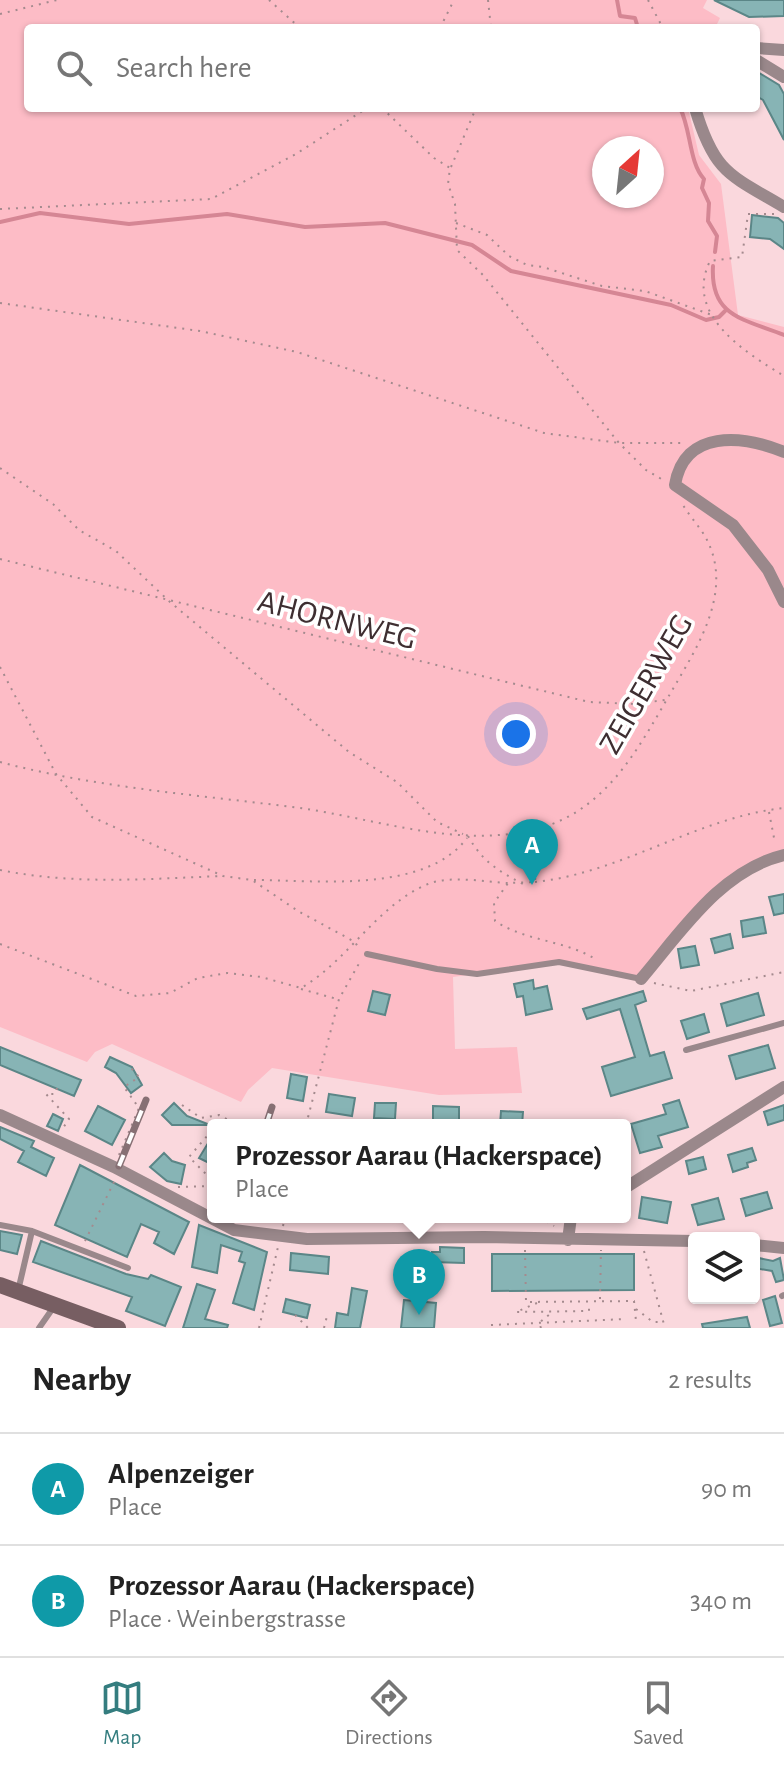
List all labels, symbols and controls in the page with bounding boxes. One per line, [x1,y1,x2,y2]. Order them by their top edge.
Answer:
search box [24,24,760,112]
icon: search [52,46,96,90]
text: Search here [116,53,252,83]
north arrow [592,136,664,208]
street label: AHORNWEG [255,585,419,655]
street label: ZEIGERWEG [593,609,699,759]
your location [496,714,536,754]
pin: A [506,819,558,885]
popup [207,1119,631,1223]
text: Prozessor Aarau (Hackerspace) [235,1141,603,1171]
text: Place [235,1176,289,1202]
map controls [688,1232,760,1304]
button: layers [688,1232,760,1304]
pin: B [393,1249,445,1315]
text: Nearby [32,1363,131,1397]
text: 2 results [668,1367,752,1393]
text: Alpenzeiger [108,1459,254,1489]
text: A [50,1476,66,1502]
text: 90 m [701,1476,752,1502]
text: Place [108,1494,162,1520]
text: Prozessor Aarau (Hackerspace) [108,1571,476,1601]
text: B [50,1588,66,1614]
text: 340 m [690,1588,752,1614]
text: Place · Weinbergstrasse [108,1606,346,1632]
tab: Map [100,1676,144,1750]
tab: Directions [345,1676,433,1750]
tab: Saved [633,1676,684,1750]

